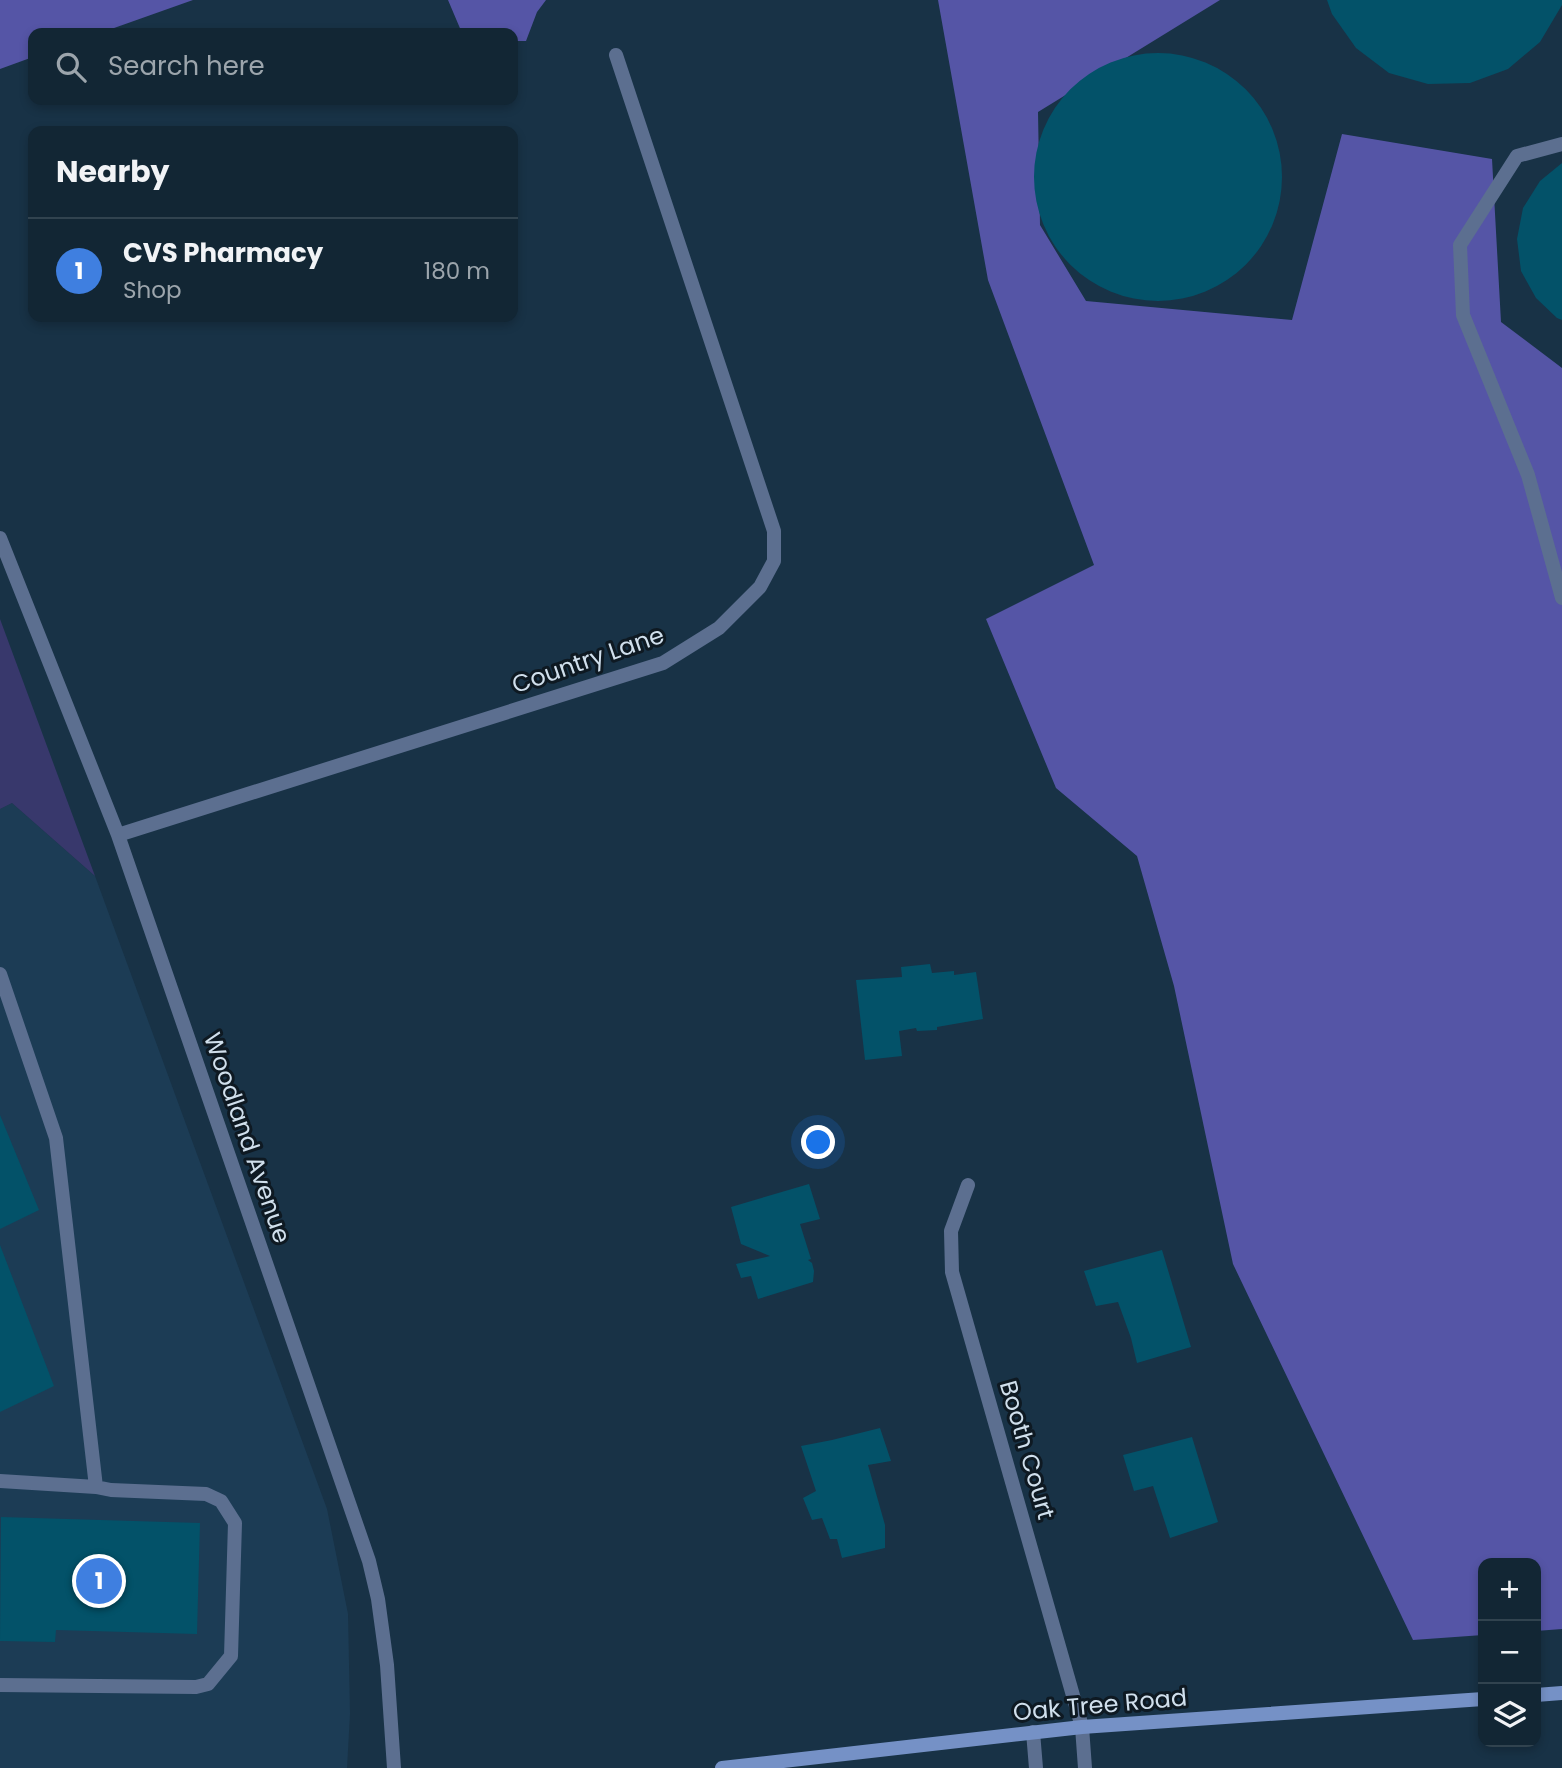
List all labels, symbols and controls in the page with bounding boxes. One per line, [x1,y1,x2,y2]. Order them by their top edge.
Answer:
search box [28,28,518,105]
icon: search [52,48,90,86]
text: Search here [108,48,265,84]
text: Nearby [56,150,170,193]
text: CVS Pharmacy [123,235,323,271]
text: 1 [75,255,83,287]
text: 180 m [424,255,490,287]
text: Shop [123,274,182,306]
street label: Country Lane [507,618,668,701]
street label: Woodland Avenue [196,1028,299,1248]
your location [801,1125,835,1159]
street label: Booth Court [992,1377,1063,1523]
pin: 1 [76,1555,122,1607]
map controls [1478,1558,1541,1747]
button: + [1478,1558,1541,1621]
button: − [1478,1621,1541,1684]
street label: Oak Tree Road [1012,1680,1188,1729]
button: layers [1478,1684,1541,1747]

